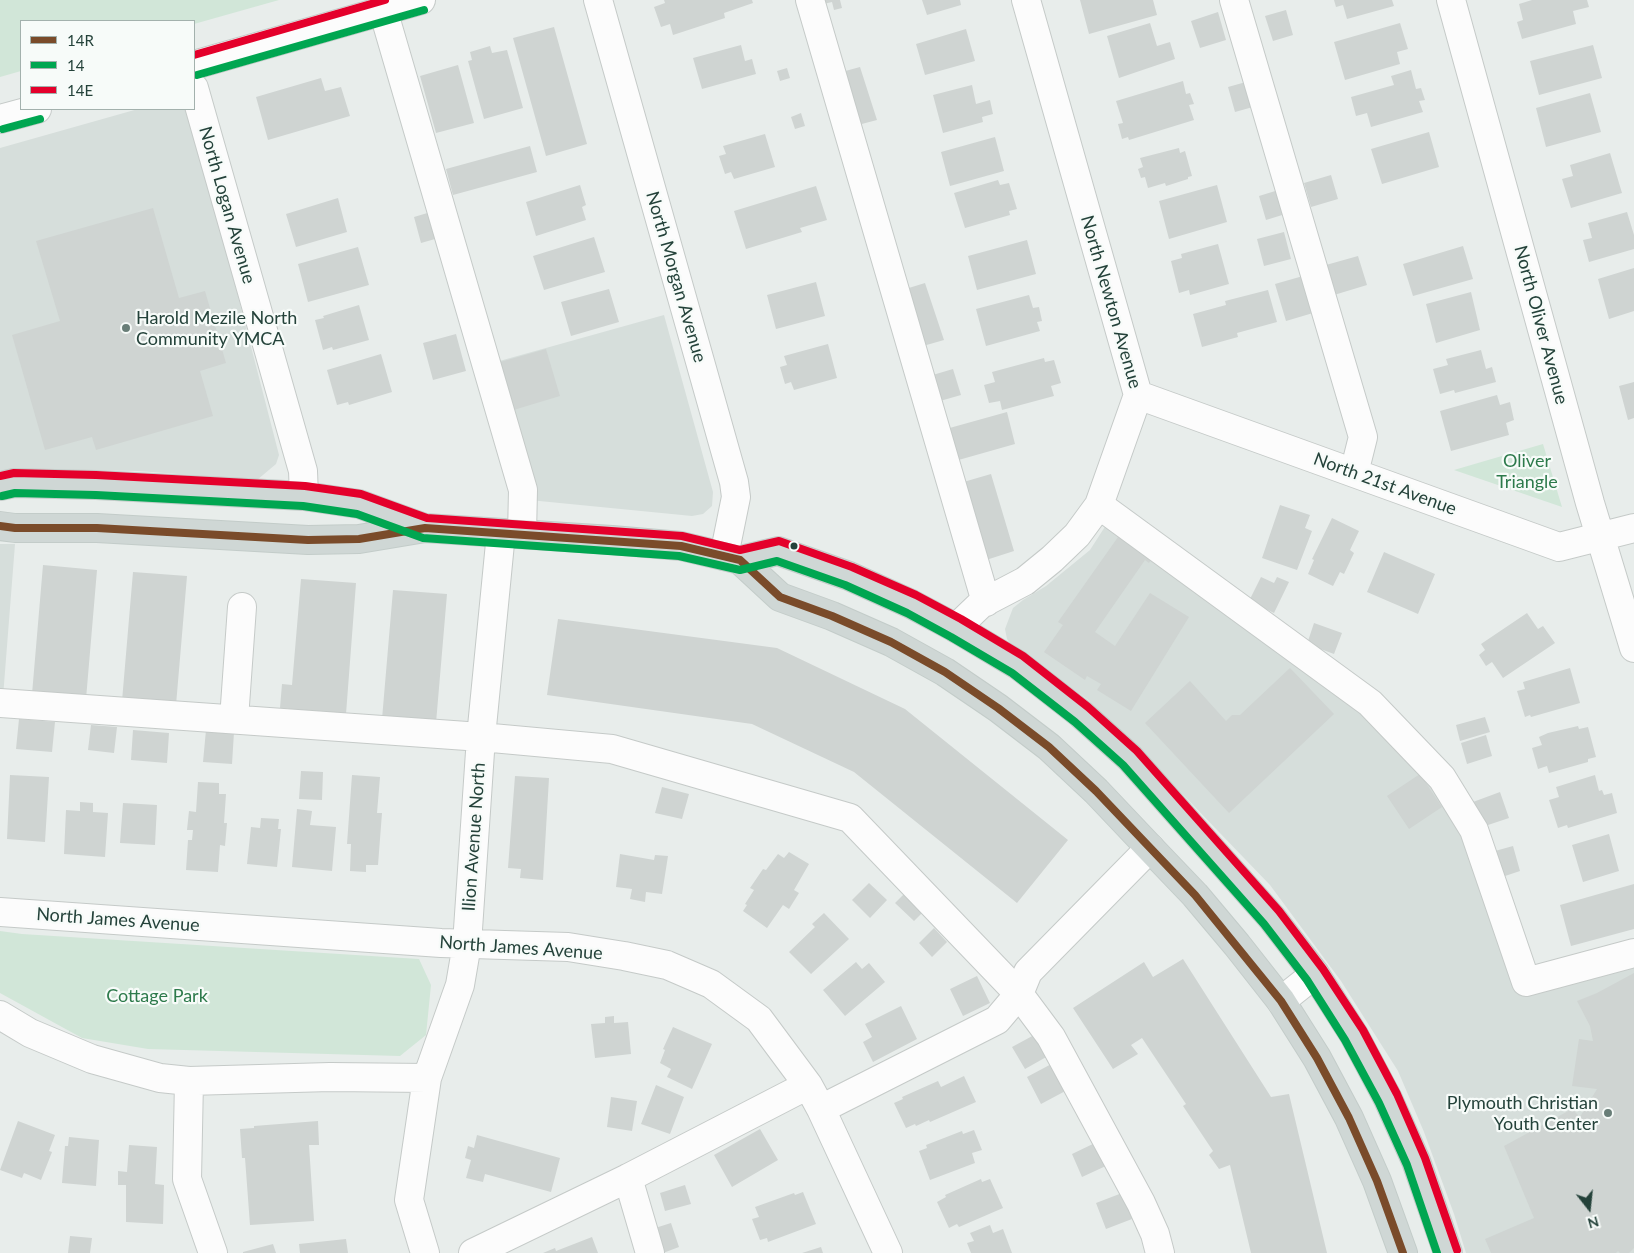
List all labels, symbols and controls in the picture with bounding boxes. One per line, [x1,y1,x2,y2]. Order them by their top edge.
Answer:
legend [20,20,195,110]
text: 14R [67,31,94,49]
text: 14 [67,56,84,74]
text: 14E [67,81,93,99]
street label: North Logan Avenue [194,124,260,286]
street label: North Morgan Avenue [641,189,711,365]
street label: North Newton Avenue [1076,213,1146,391]
street label: North Oliver Avenue [1509,243,1573,407]
place label: Harold Mezile North Community YMCA [136,307,297,350]
marker: Harold Mezile North Community YMCA [120,322,132,334]
street label: North 21st Avenue [1311,448,1459,520]
park label: Oliver Triangle [1496,450,1558,492]
unlabelled marker [789,541,799,551]
street label: Ilion Avenue North [458,762,490,912]
street label: North James Avenue [36,904,200,936]
street label: North James Avenue [439,932,603,964]
park label: Cottage Park [106,985,208,1007]
place label: Plymouth Christian Youth Center [1447,1092,1598,1134]
marker: Plymouth Christian Youth Center [1602,1107,1614,1119]
north arrow [1564,1183,1614,1233]
text: N [1586,1213,1601,1233]

